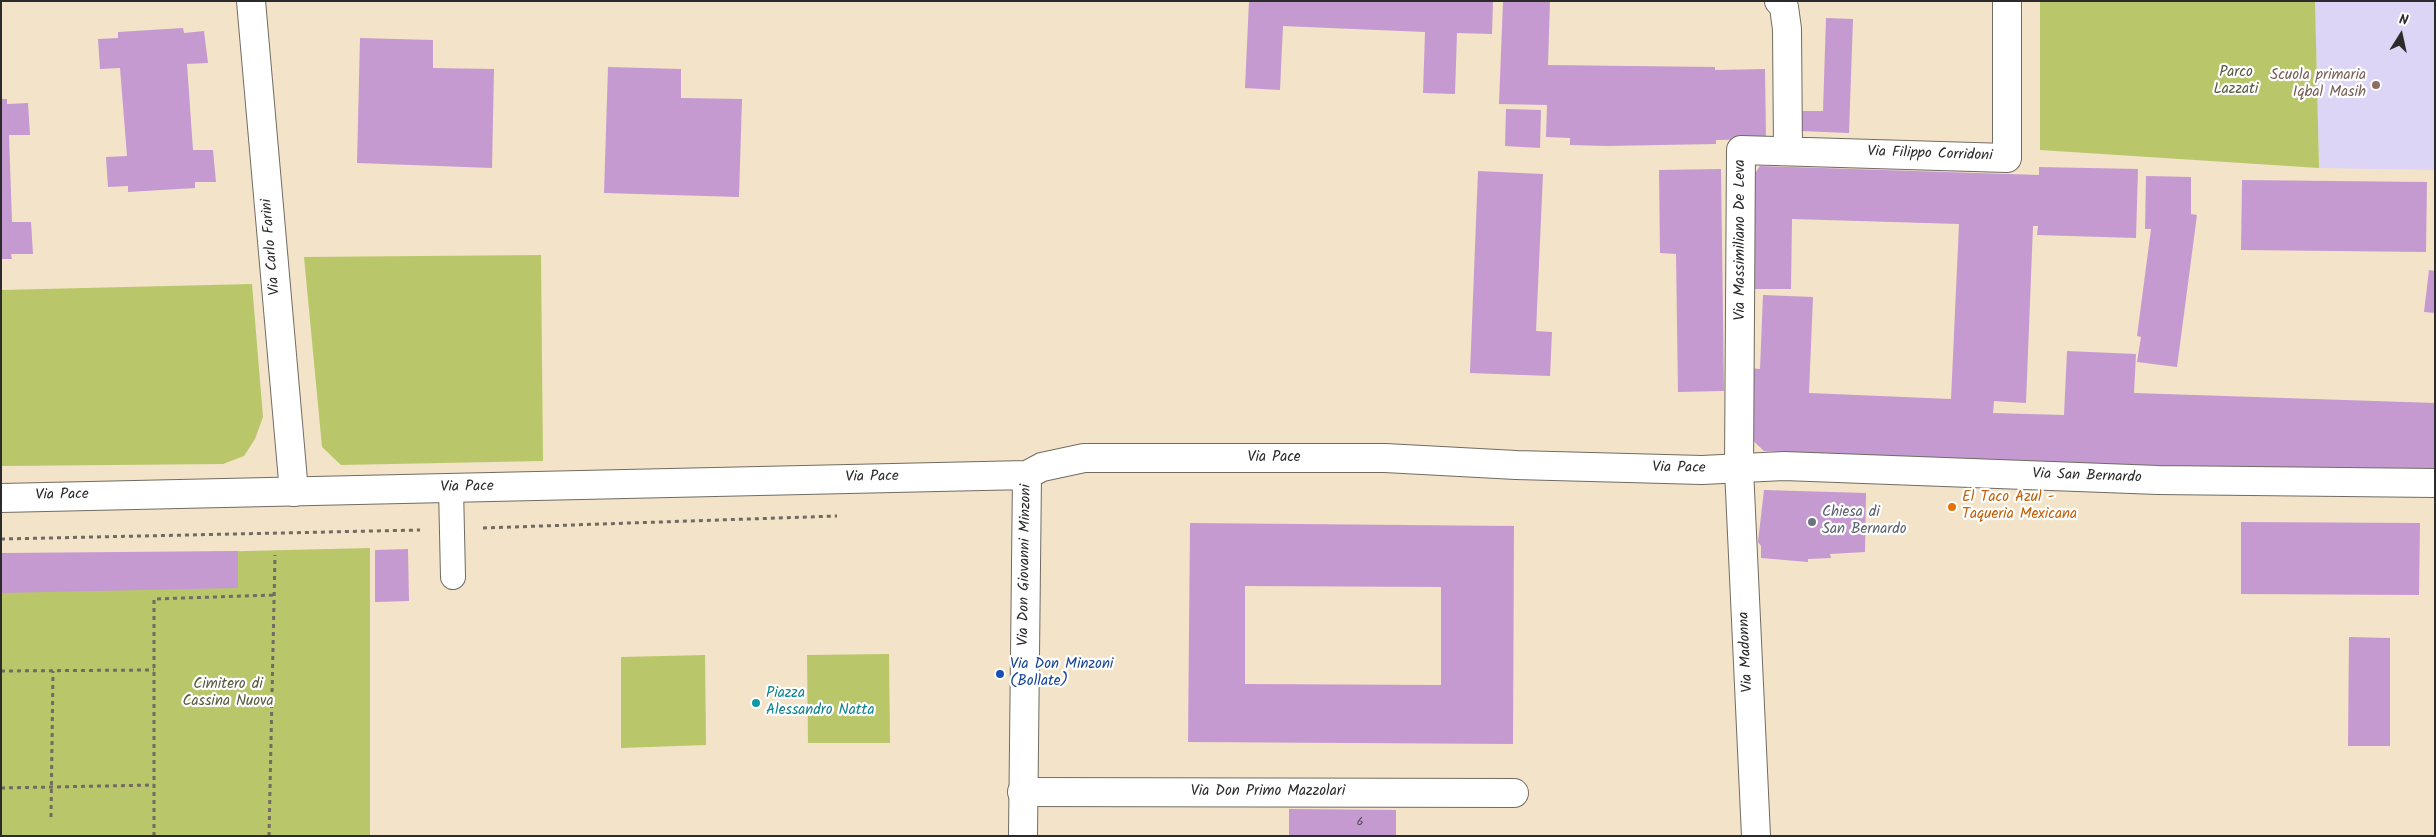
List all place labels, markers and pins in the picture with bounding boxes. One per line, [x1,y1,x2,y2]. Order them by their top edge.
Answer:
place label: Scuola primaria Iqbal Masih [2270,67,2366,102]
marker: Scuola primaria Iqbal Masih [2370,79,2382,91]
place label: El Taco Azul - Taqueria Mexicana [1962,489,2077,524]
marker: El Taco Azul - Taqueria Mexicana [1946,501,1958,513]
place label: Chiesa di San Bernardo [1822,504,1907,539]
marker: Chiesa di San Bernardo [1806,516,1818,528]
place label: Via Don Minzoni (Bollate) [1010,656,1113,691]
marker: Via Don Minzoni (Bollate) [994,668,1006,680]
place label: Piazza Alessandro Natta [766,685,874,720]
marker: Piazza Alessandro Natta [750,697,762,709]

